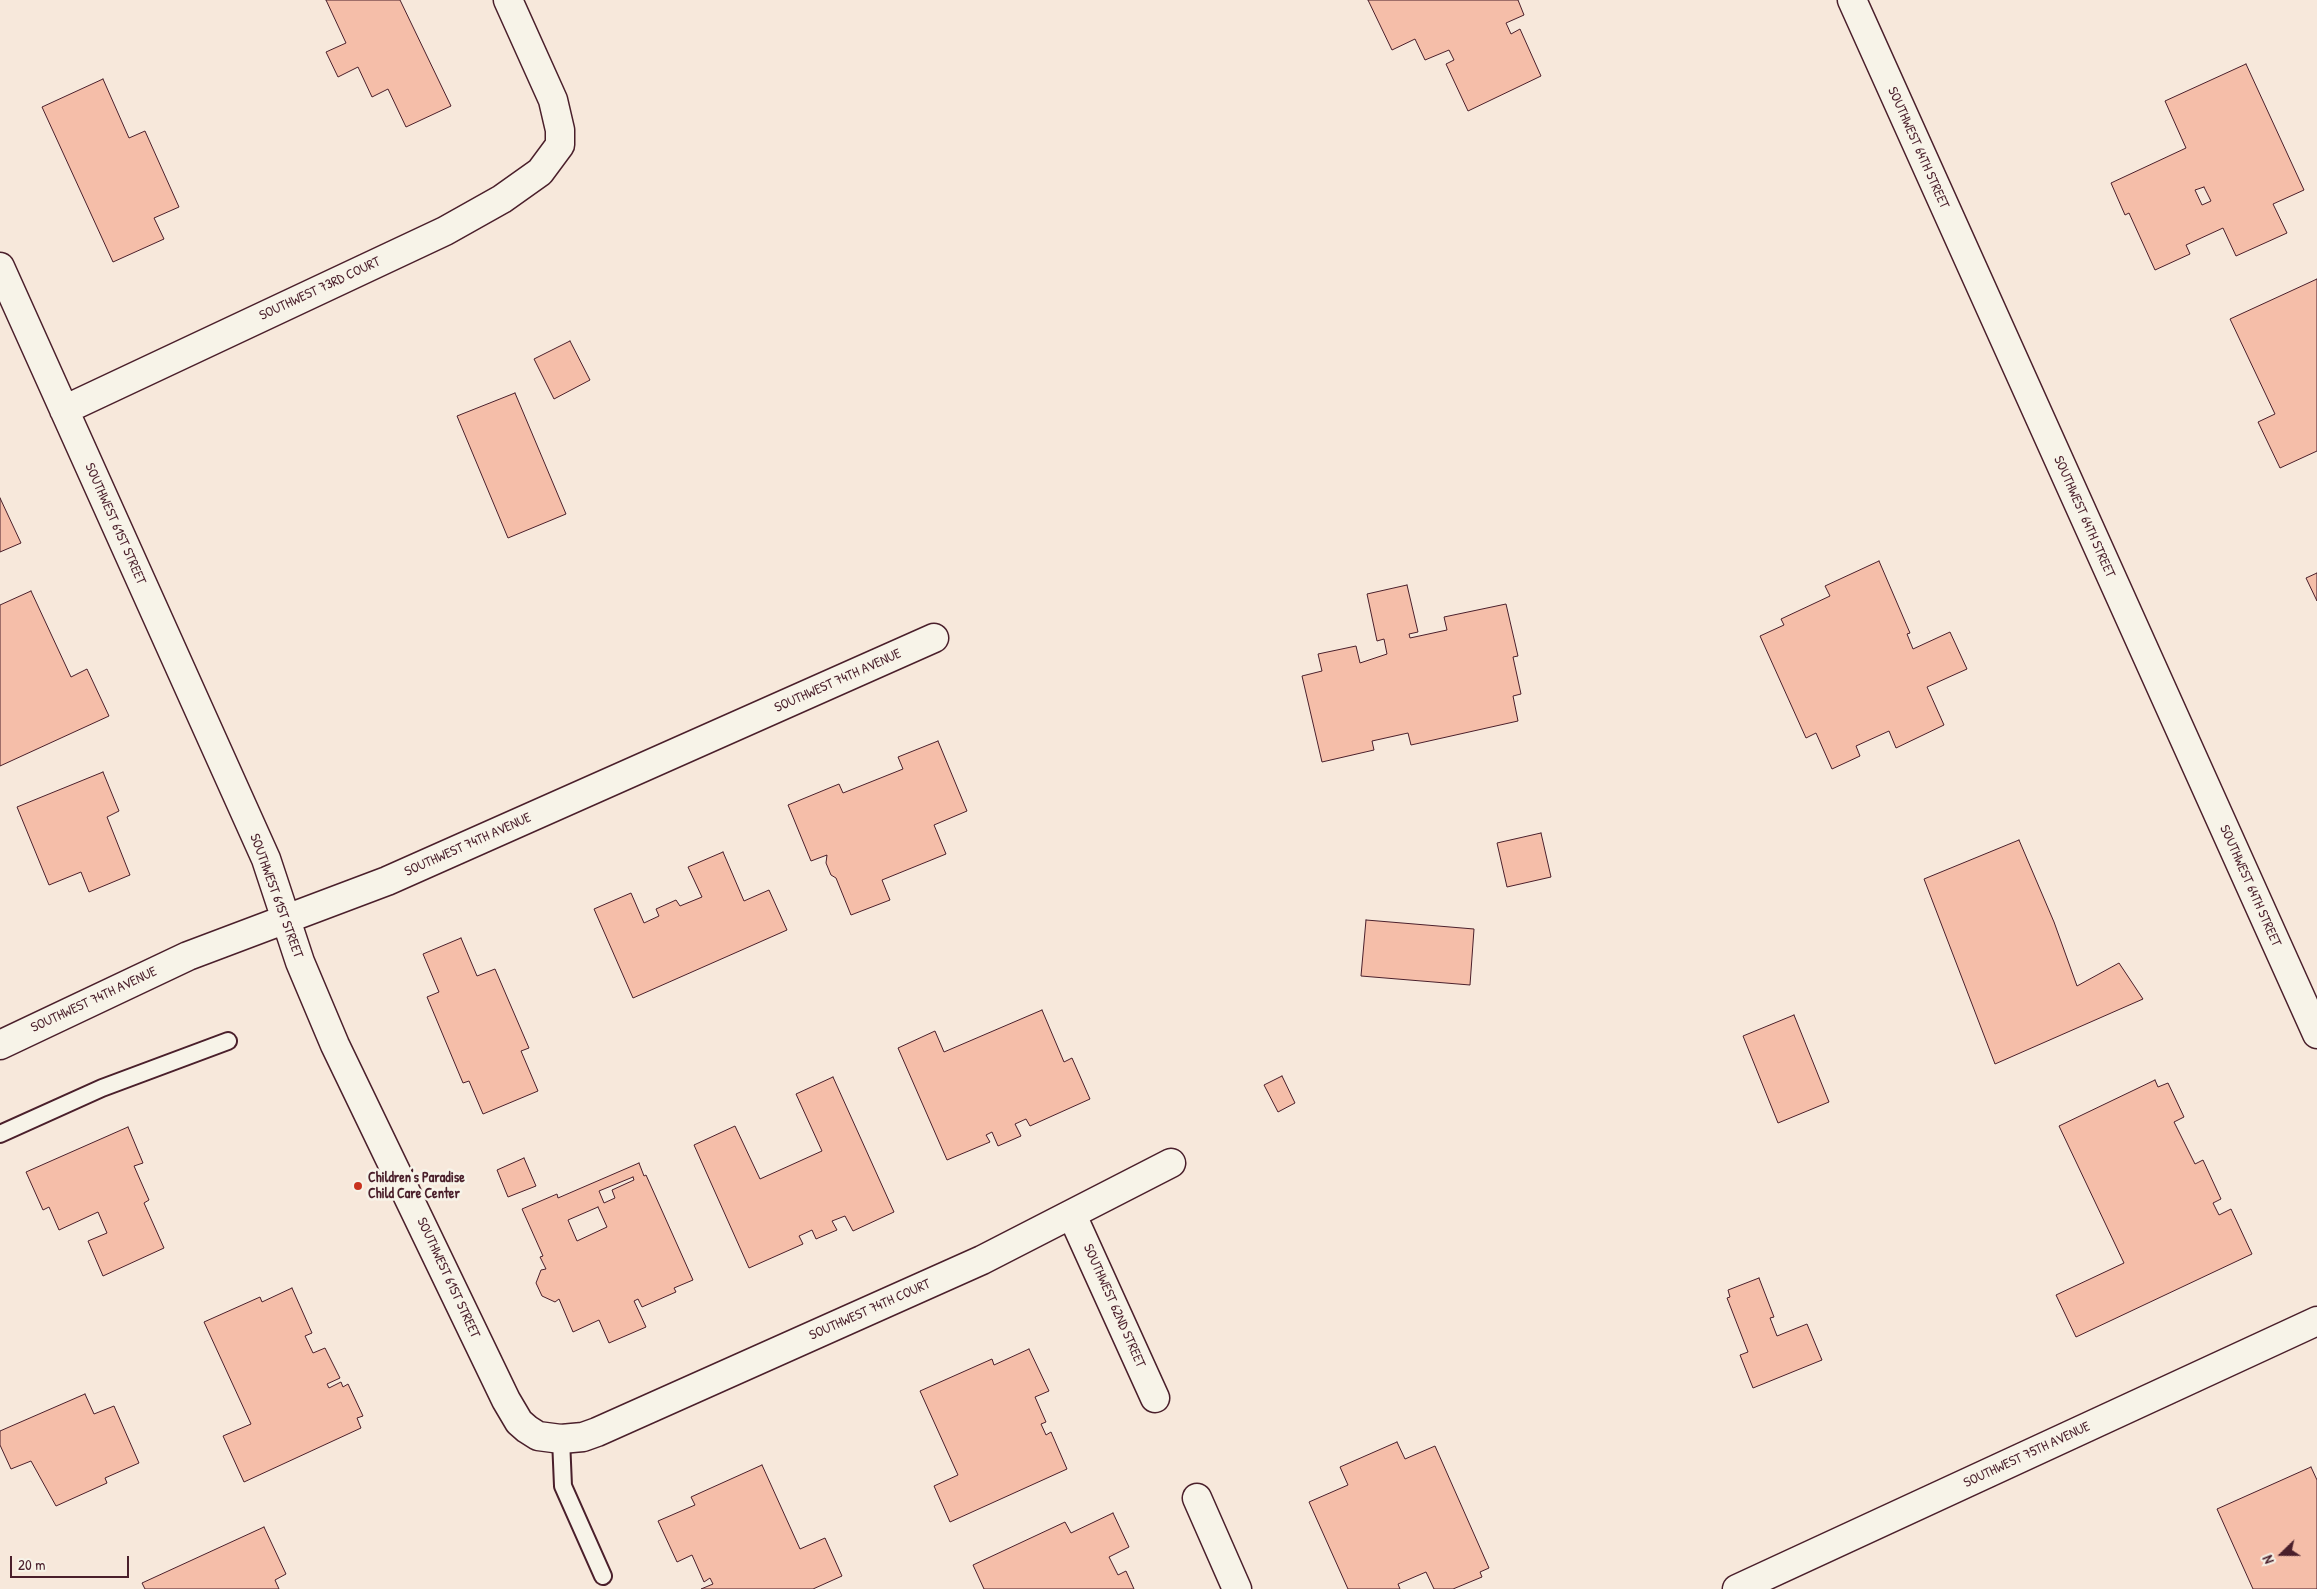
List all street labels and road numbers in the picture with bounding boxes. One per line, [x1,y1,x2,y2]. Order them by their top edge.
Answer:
street label: SOUTHWEST 64TH STREET [1884,85,1952,211]
street label: SOUTHWEST 73RD COURT [257,254,383,324]
street label: SOUTHWEST 64TH STREET [2050,454,2118,580]
street label: SOUTHWEST 61ST STREET [81,461,149,587]
street label: SOUTHWEST 74TH AVENUE [772,646,904,716]
street label: SOUTHWEST 74TH AVENUE [402,810,534,880]
street label: SOUTHWEST 64TH STREET [2216,823,2284,949]
street label: SOUTHWEST 61ST STREET [246,832,306,960]
street label: SOUTHWEST 74TH AVENUE [28,963,160,1037]
street label: SOUTHWEST 61ST STREET [413,1215,483,1341]
street label: SOUTHWEST 62ND STREET [1079,1241,1149,1371]
street label: SOUTHWEST 74TH COURT [807,1276,933,1344]
street label: SOUTHWEST 75TH AVENUE [1961,1418,2093,1492]

